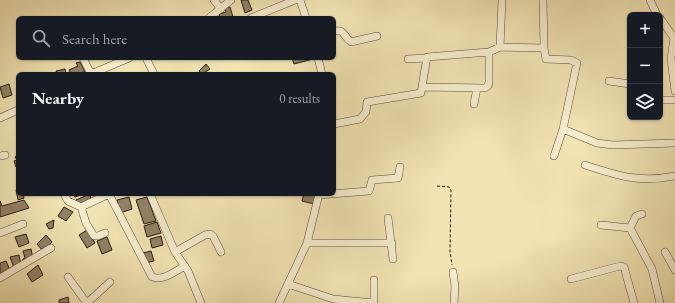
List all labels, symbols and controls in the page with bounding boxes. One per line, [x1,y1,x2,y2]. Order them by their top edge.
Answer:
map controls [627,12,663,120]
button: + [627,12,663,48]
search box [16,16,336,60]
icon: search [30,27,52,49]
text: Search here [62,29,127,48]
button: − [627,48,663,84]
button: layers [627,84,663,120]
text: Nearby [32,87,84,109]
text: 0 results [279,90,320,107]

